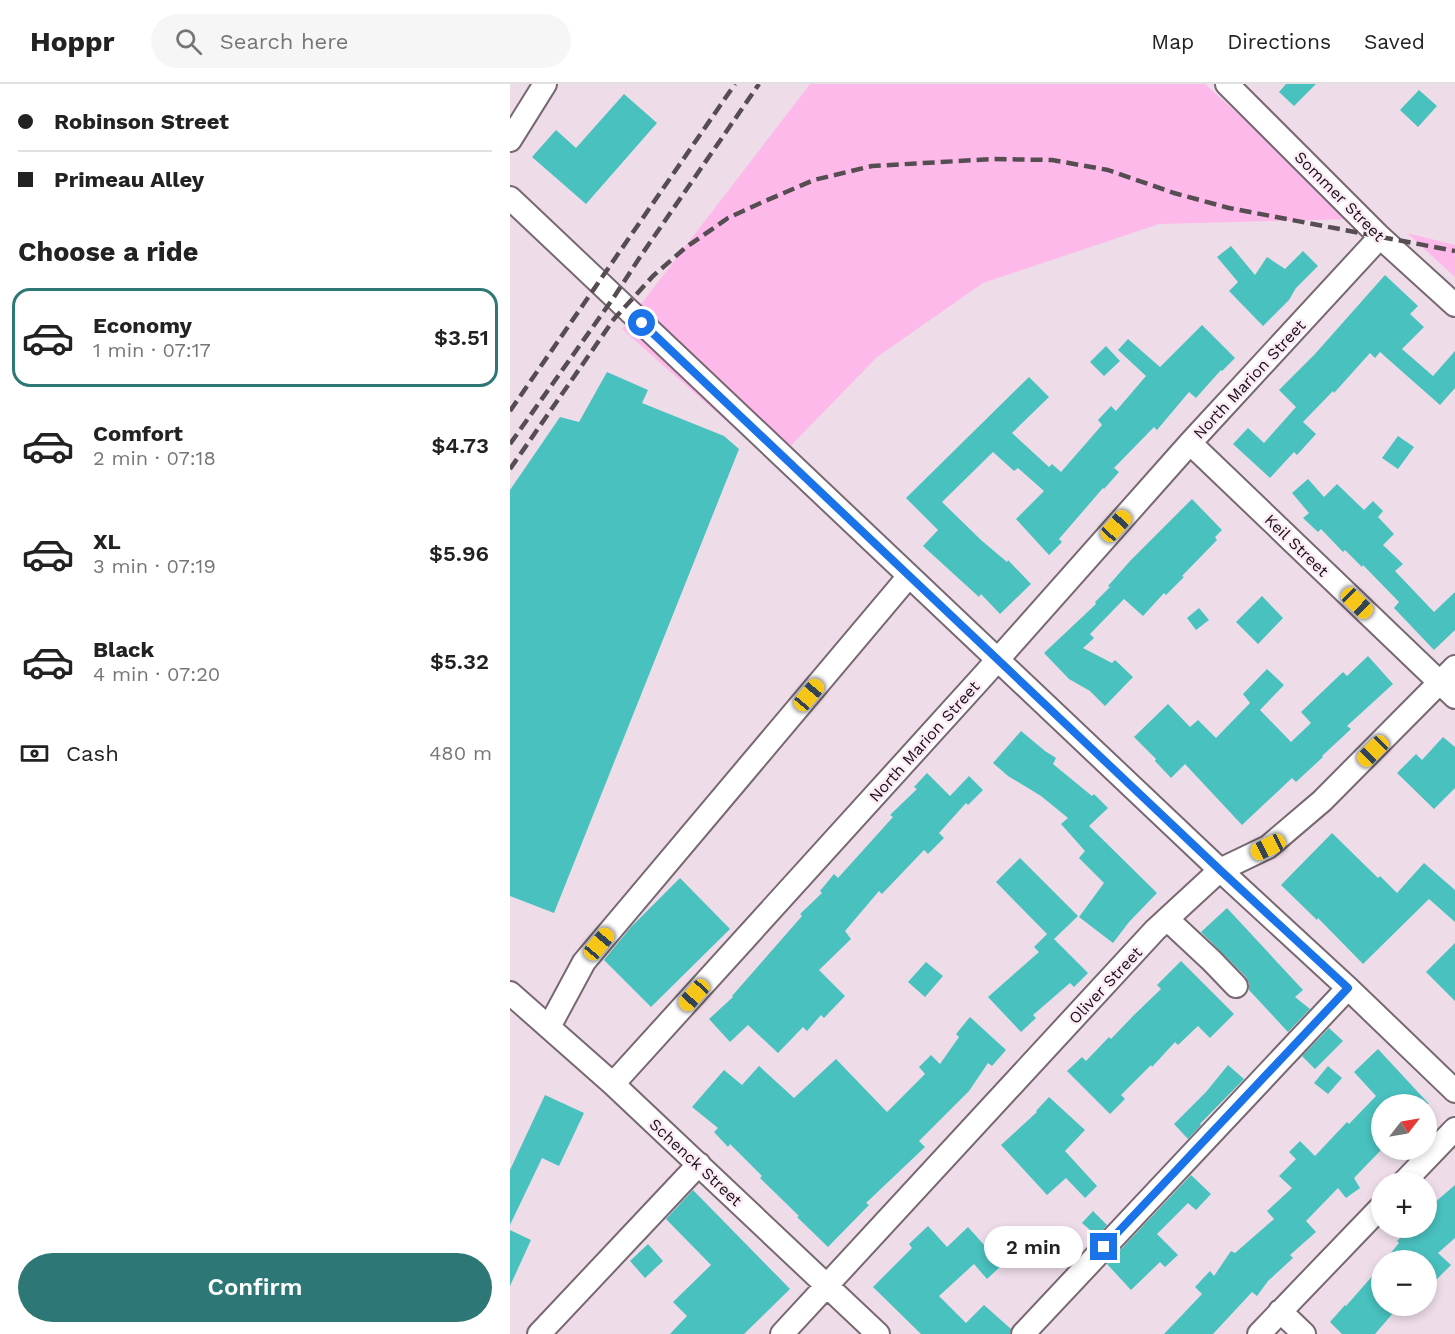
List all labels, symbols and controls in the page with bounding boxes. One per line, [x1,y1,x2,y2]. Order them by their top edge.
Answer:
search box [151,14,571,68]
text: Hoppr [30,25,115,58]
icon: search [172,25,205,58]
text: Search here [220,29,349,54]
text: Map [1151,29,1194,54]
text: Directions [1227,29,1331,54]
text: Saved [1364,29,1425,54]
text: Robinson Street [54,109,229,134]
street label: Sommer Street [1291,147,1389,245]
text: Primeau Alley [54,167,204,192]
text: Choose a ride [18,236,198,268]
route start [628,309,655,336]
icon: car [21,311,75,365]
text: Economy [93,313,192,338]
street label: North Marion Street [1189,316,1310,443]
text: $3.51 [434,325,489,350]
text: 1 min · 07:17 [93,338,211,362]
icon: car [21,419,75,473]
text: Comfort [93,421,183,446]
text: $4.73 [431,433,489,458]
text: 2 min · 07:18 [93,446,216,470]
car [1097,507,1135,545]
street label: Keil Street [1261,510,1333,581]
icon: car [21,527,75,581]
text: XL [93,529,121,554]
text: $5.96 [429,541,489,566]
text: 3 min · 07:19 [93,554,216,578]
car [1338,584,1376,622]
icon: car [21,635,75,689]
text: Black [93,637,154,662]
text: $5.32 [430,649,489,674]
text: 4 min · 07:20 [93,662,220,686]
car [791,675,827,715]
street label: North Marion Street [865,677,984,806]
car [1354,732,1392,770]
icon: cash [18,737,51,770]
text: Cash [66,741,119,766]
text: 480 m [429,741,492,765]
car [1248,831,1288,863]
car [581,924,617,964]
street label: Oliver Street [1065,943,1146,1028]
car [675,976,713,1014]
north arrow [1371,1094,1437,1160]
map controls [1371,1094,1437,1316]
street label: Schenck Street [645,1115,746,1210]
button: + [1371,1172,1437,1238]
callout: 2 min [984,1226,1083,1268]
route end [1090,1233,1117,1260]
text: 2 min [1006,1235,1061,1259]
button: − [1371,1250,1437,1316]
button: Confirm [18,1253,492,1322]

